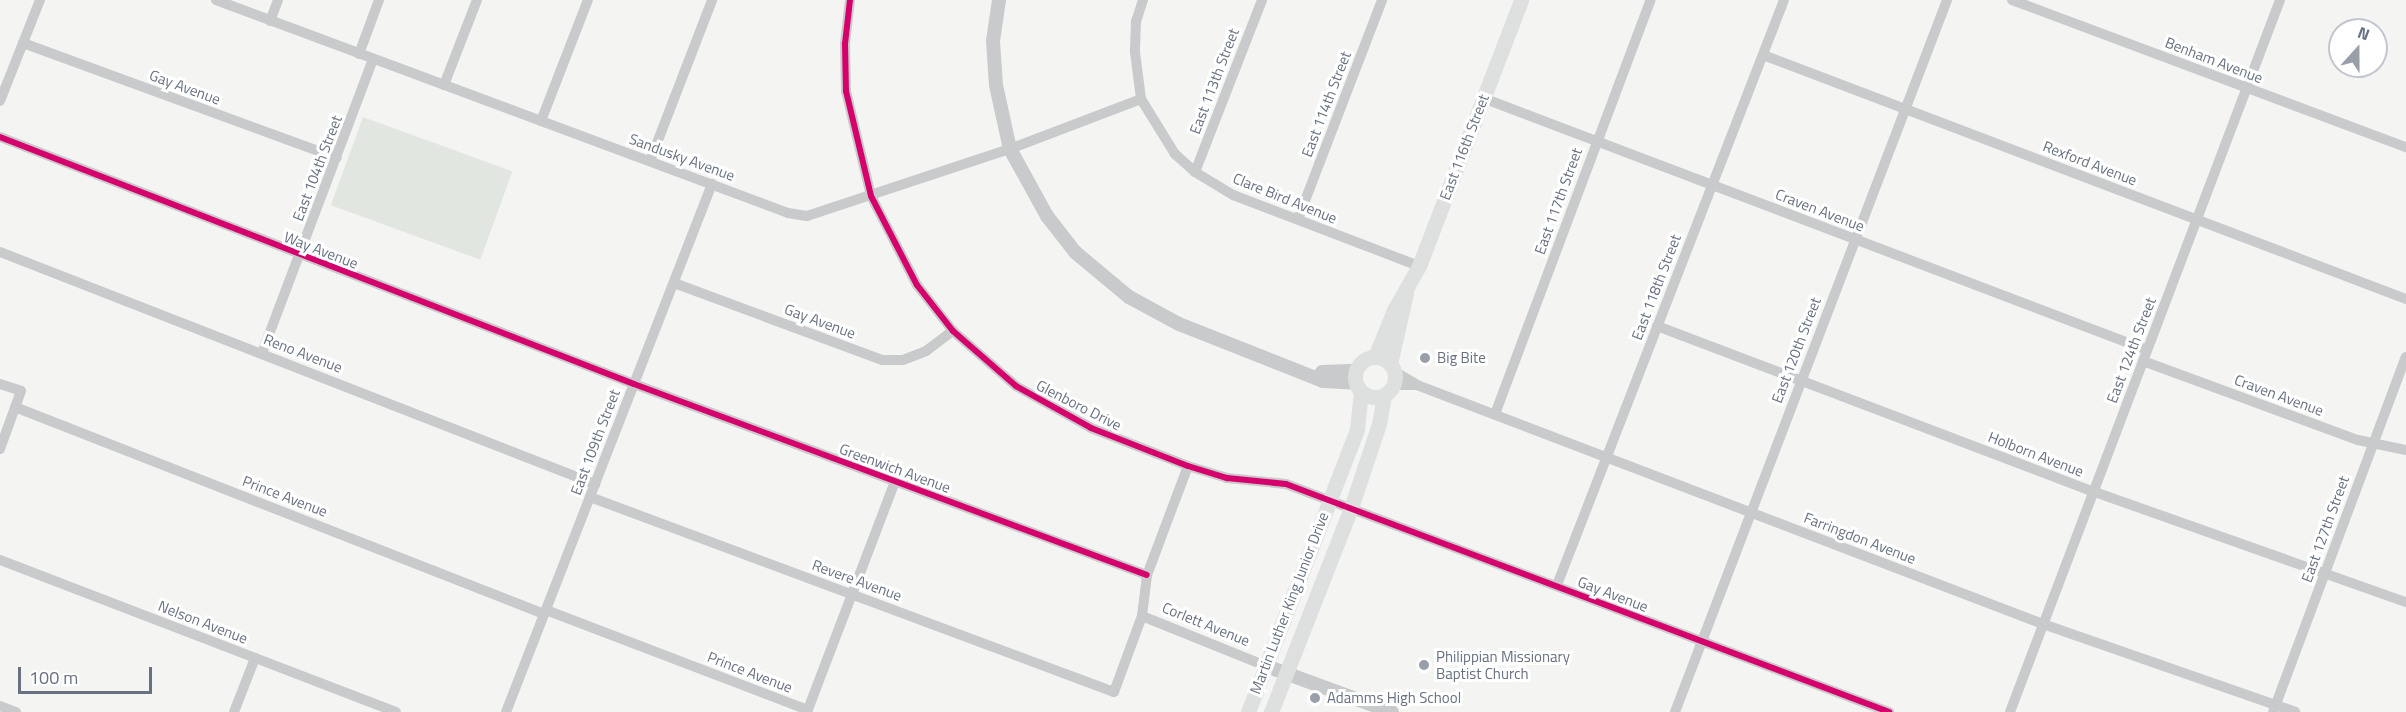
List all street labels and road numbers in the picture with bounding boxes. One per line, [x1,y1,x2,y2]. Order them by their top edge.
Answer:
street label: East 113th Street [1186,26,1242,136]
street label: Benham Avenue [2163,33,2265,87]
street label: East 114th Street [1298,49,1354,159]
street label: Gay Avenue [147,66,223,108]
street label: East 116th Street [1436,92,1492,202]
street label: East 104th Street [289,113,345,223]
street label: Sandusky Avenue [627,130,737,184]
street label: Rexford Avenue [2040,137,2140,189]
street label: East 117th Street [1530,145,1586,257]
street label: Clare Bird Avenue [1230,169,1340,227]
street label: Craven Avenue [1773,185,1867,235]
street label: Way Avenue [281,228,361,272]
street label: East 118th Street [1628,232,1684,342]
street label: East 120th Street [1768,295,1824,405]
street label: East 124th Street [2103,295,2159,405]
street label: Gay Avenue [782,300,858,342]
street label: Reno Avenue [261,330,345,376]
street label: Craven Avenue [2232,371,2326,419]
street label: Glenboro Drive [1033,376,1125,434]
street label: East 109th Street [567,387,623,497]
street label: Holborn Avenue [1986,428,2086,480]
street label: Greenwich Avenue [837,440,953,496]
street label: Prince Avenue [240,472,330,520]
street label: East 127th Street [2297,473,2353,585]
street label: Farringdon Avenue [1801,508,1919,568]
street label: Martin Luther King Junior Drive [1246,509,1332,697]
street label: Revere Avenue [810,555,904,605]
street label: Gay Avenue [1575,572,1651,616]
street label: Nelson Avenue [156,597,250,647]
street label: Corlett Avenue [1160,598,1252,650]
street label: Prince Avenue [705,648,795,696]

